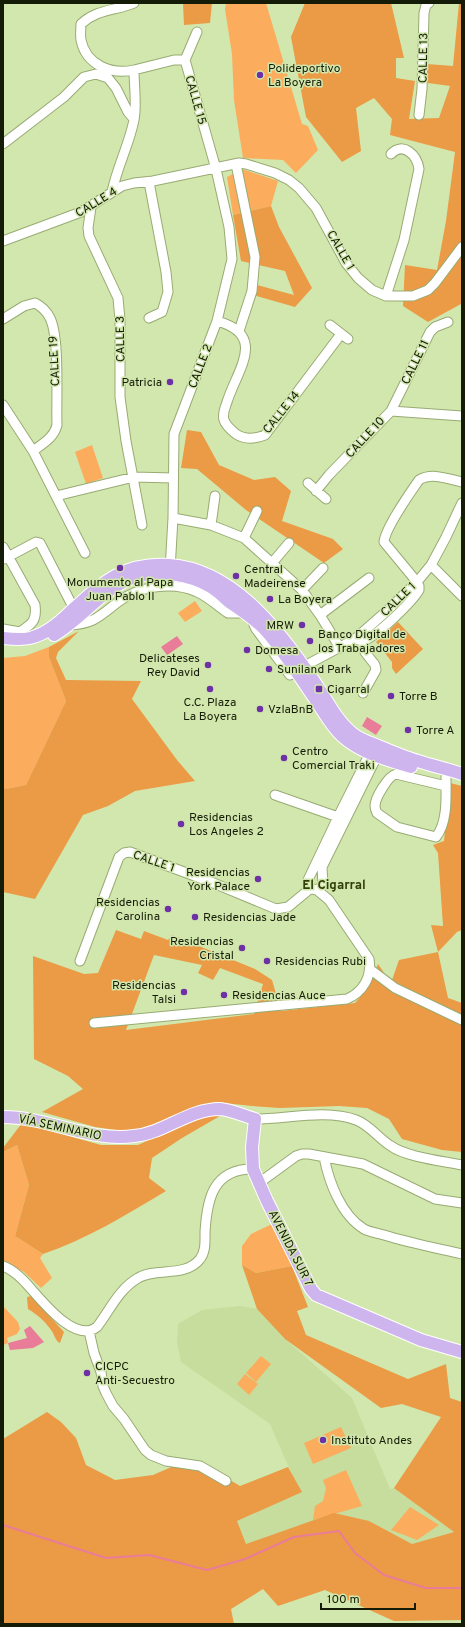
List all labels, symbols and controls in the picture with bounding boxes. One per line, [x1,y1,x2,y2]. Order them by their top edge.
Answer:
street label: CALLE 13 [416,33,432,83]
place label: Polideportivo La Boyera [268,61,341,91]
marker: Polideportivo La Boyera [255,70,265,80]
street label: CALLE 15 [180,74,210,127]
street label: CALLE 4 [73,184,120,222]
street label: CALLE 1 [322,228,358,273]
street label: CALLE 3 [113,316,129,362]
street label: CALLE 19 [46,335,64,387]
street label: CALLE 11 [398,337,434,387]
street label: CALLE 2 [185,342,217,391]
place label: Patricia [121,375,162,391]
marker: Patricia [165,377,175,387]
street label: CALLE 14 [260,388,304,437]
street label: CALLE 10 [342,414,389,462]
place label: Central Madeirense [244,562,306,592]
marker: Monumento al Papa Juan Pablo II [115,563,125,573]
marker: Central Madeirense [231,571,241,581]
place label: Monumento al Papa Juan Pablo II [67,575,173,605]
street label: CALLE 1 [378,579,420,621]
place label: La Boyera [278,592,332,608]
marker: La Boyera [265,594,275,604]
place label: MRW [266,618,294,634]
marker: MRW [297,620,307,630]
place label: Banco Digital de los Trabajadores [318,627,406,657]
marker: Banco Digital de los Trabajadores [305,636,315,646]
place label: Domesa [255,643,298,659]
marker: Domesa [242,645,252,655]
place label: Delicateses Rey David [139,651,200,681]
marker: Delicateses Rey David [203,660,213,670]
place label: Suniland Park [277,662,352,678]
marker: Suniland Park [264,664,274,674]
place label: Cigarral [327,682,370,698]
marker: C.C. Plaza La Boyera [205,684,215,694]
marker: Cigarral [314,684,324,694]
place label: Torre B [399,689,438,705]
marker: Torre B [386,691,396,701]
place label: C.C. Plaza La Boyera [183,695,237,725]
place label: VzlaBnB [268,702,314,718]
marker: VzlaBnB [255,704,265,714]
place label: Torre A [416,723,454,739]
marker: Torre A [403,725,413,735]
place label: Centro Comercial Traki [292,744,375,774]
marker: Centro Comercial Traki [279,753,289,763]
place label: Residencias Los Angeles 2 [189,810,264,840]
marker: Residencias Los Angeles 2 [176,819,186,829]
street label: CALLE 1 [131,847,177,877]
place label: Residencias York Palace [186,865,250,895]
marker: Residencias York Palace [253,874,263,884]
district label: El Cigarral [302,878,366,894]
place label: Residencias Carolina [96,895,160,925]
marker: Residencias Carolina [163,904,173,914]
place label: Residencias Jade [203,910,296,926]
marker: Residencias Jade [190,912,200,922]
place label: Residencias Cristal [170,934,234,964]
marker: Residencias Cristal [237,943,247,953]
place label: Residencias Rubi [275,954,366,970]
marker: Residencias Rubi [262,956,272,966]
place label: Residencias Talsi [112,978,176,1008]
marker: Residencias Talsi [179,987,189,997]
place label: Residencias Auce [232,988,326,1004]
marker: Residencias Auce [219,990,229,1000]
street label: VÍA SEMINARIO [17,1111,103,1145]
street label: AVENIDA SUR 7 [264,1208,316,1289]
place label: CICPC Anti-Secuestro [95,1359,175,1389]
marker: CICPC Anti-Secuestro [82,1368,92,1378]
place label: Instituto Andes [331,1433,412,1449]
marker: Instituto Andes [318,1435,328,1445]
scale bar [321,1585,415,1611]
text: 100 m [327,1592,360,1608]

